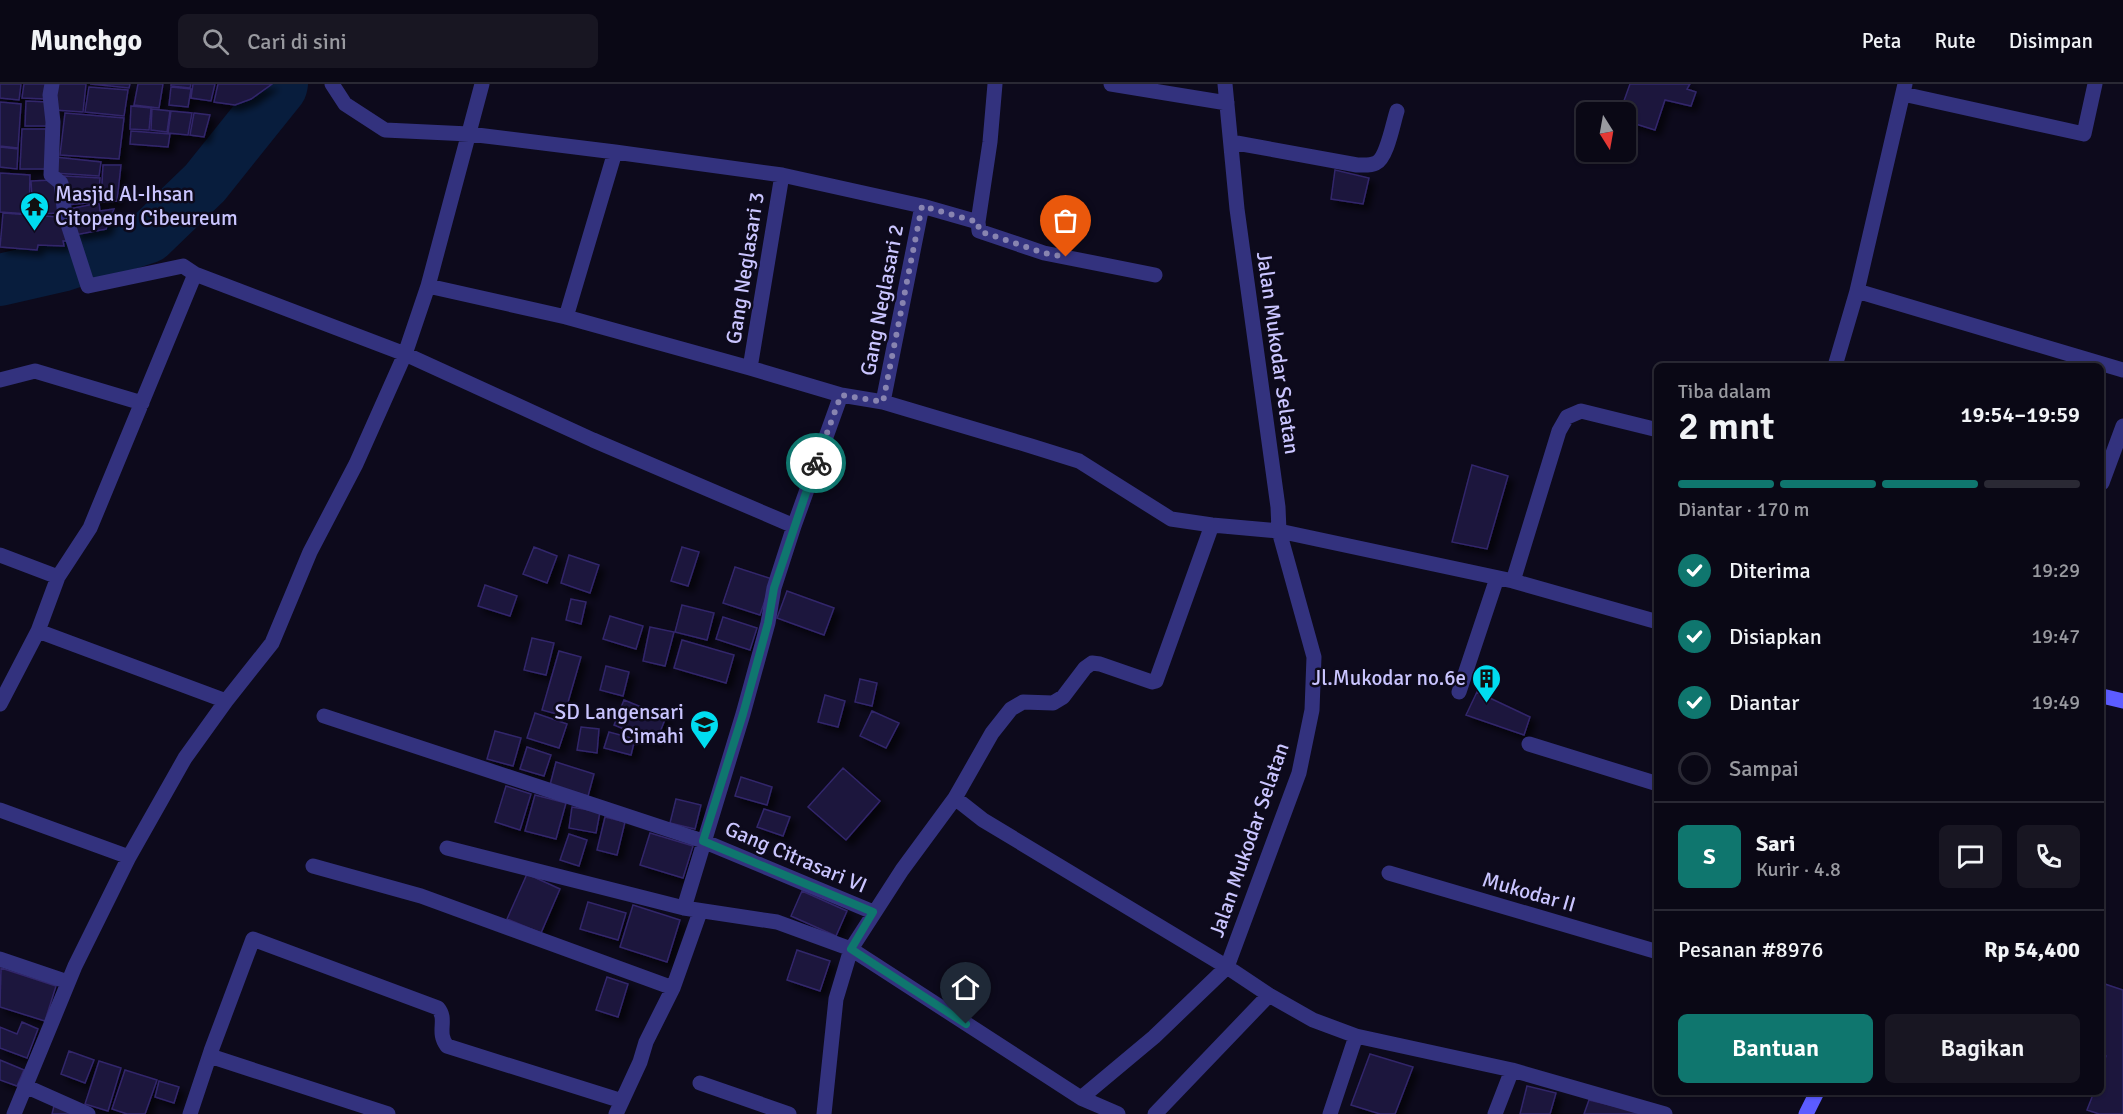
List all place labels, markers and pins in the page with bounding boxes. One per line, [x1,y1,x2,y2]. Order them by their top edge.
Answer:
place label: Masjid Al-Ihsan Citopeng Cibeureum [55,181,238,231]
temple icon: Masjid Al-Ihsan Citopeng Cibeureum [18,190,50,232]
pin [1040,195,1091,257]
building icon: Jl.Mukodar no.6e [1471,662,1503,704]
place label: Jl.Mukodar no.6e [1312,665,1466,691]
place label: SD Langensari Cimahi [555,699,684,749]
school or university icon: SD Langensari Cimahi [689,708,721,750]
pin [940,962,991,1024]

